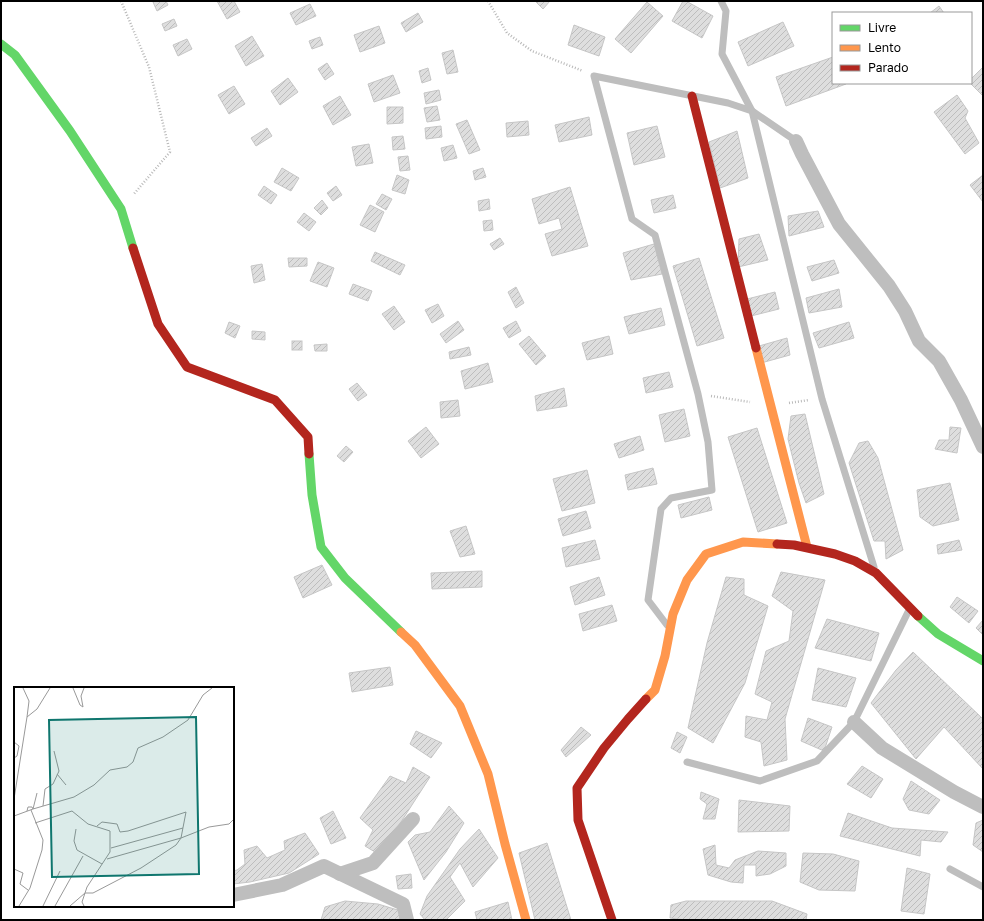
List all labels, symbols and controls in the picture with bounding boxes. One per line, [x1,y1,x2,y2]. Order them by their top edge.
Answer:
legend [832,12,972,84]
text: Livre [868,20,896,35]
text: Lento [868,40,901,55]
text: Parado [868,60,908,75]
inset map [14,687,234,907]

